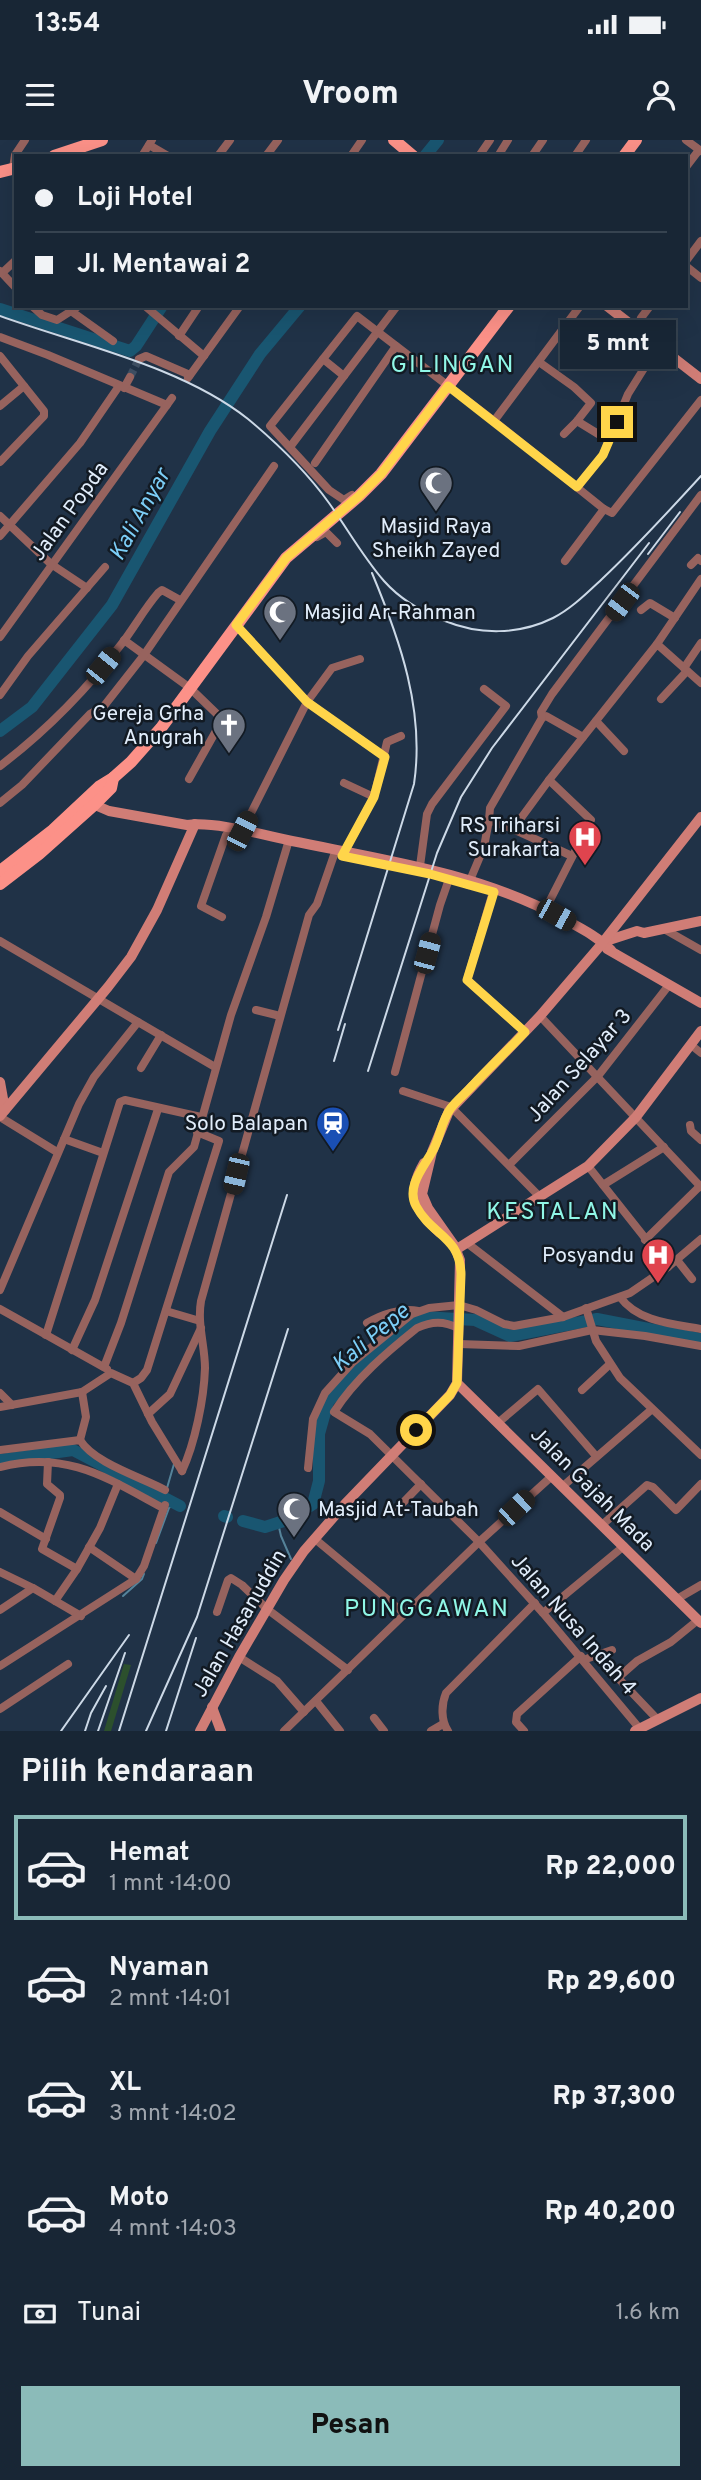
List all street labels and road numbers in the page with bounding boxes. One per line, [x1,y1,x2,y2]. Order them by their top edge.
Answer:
street label: Jalan Popda [25,457,115,567]
street label: Jalan Selayar 3 [522,1004,638,1128]
street label: Jalan Gajah Mada [524,1422,660,1558]
street label: Jalan Hasanuddin [187,1545,294,1703]
street label: Jalan Nusa Indah 4 [504,1549,642,1701]

